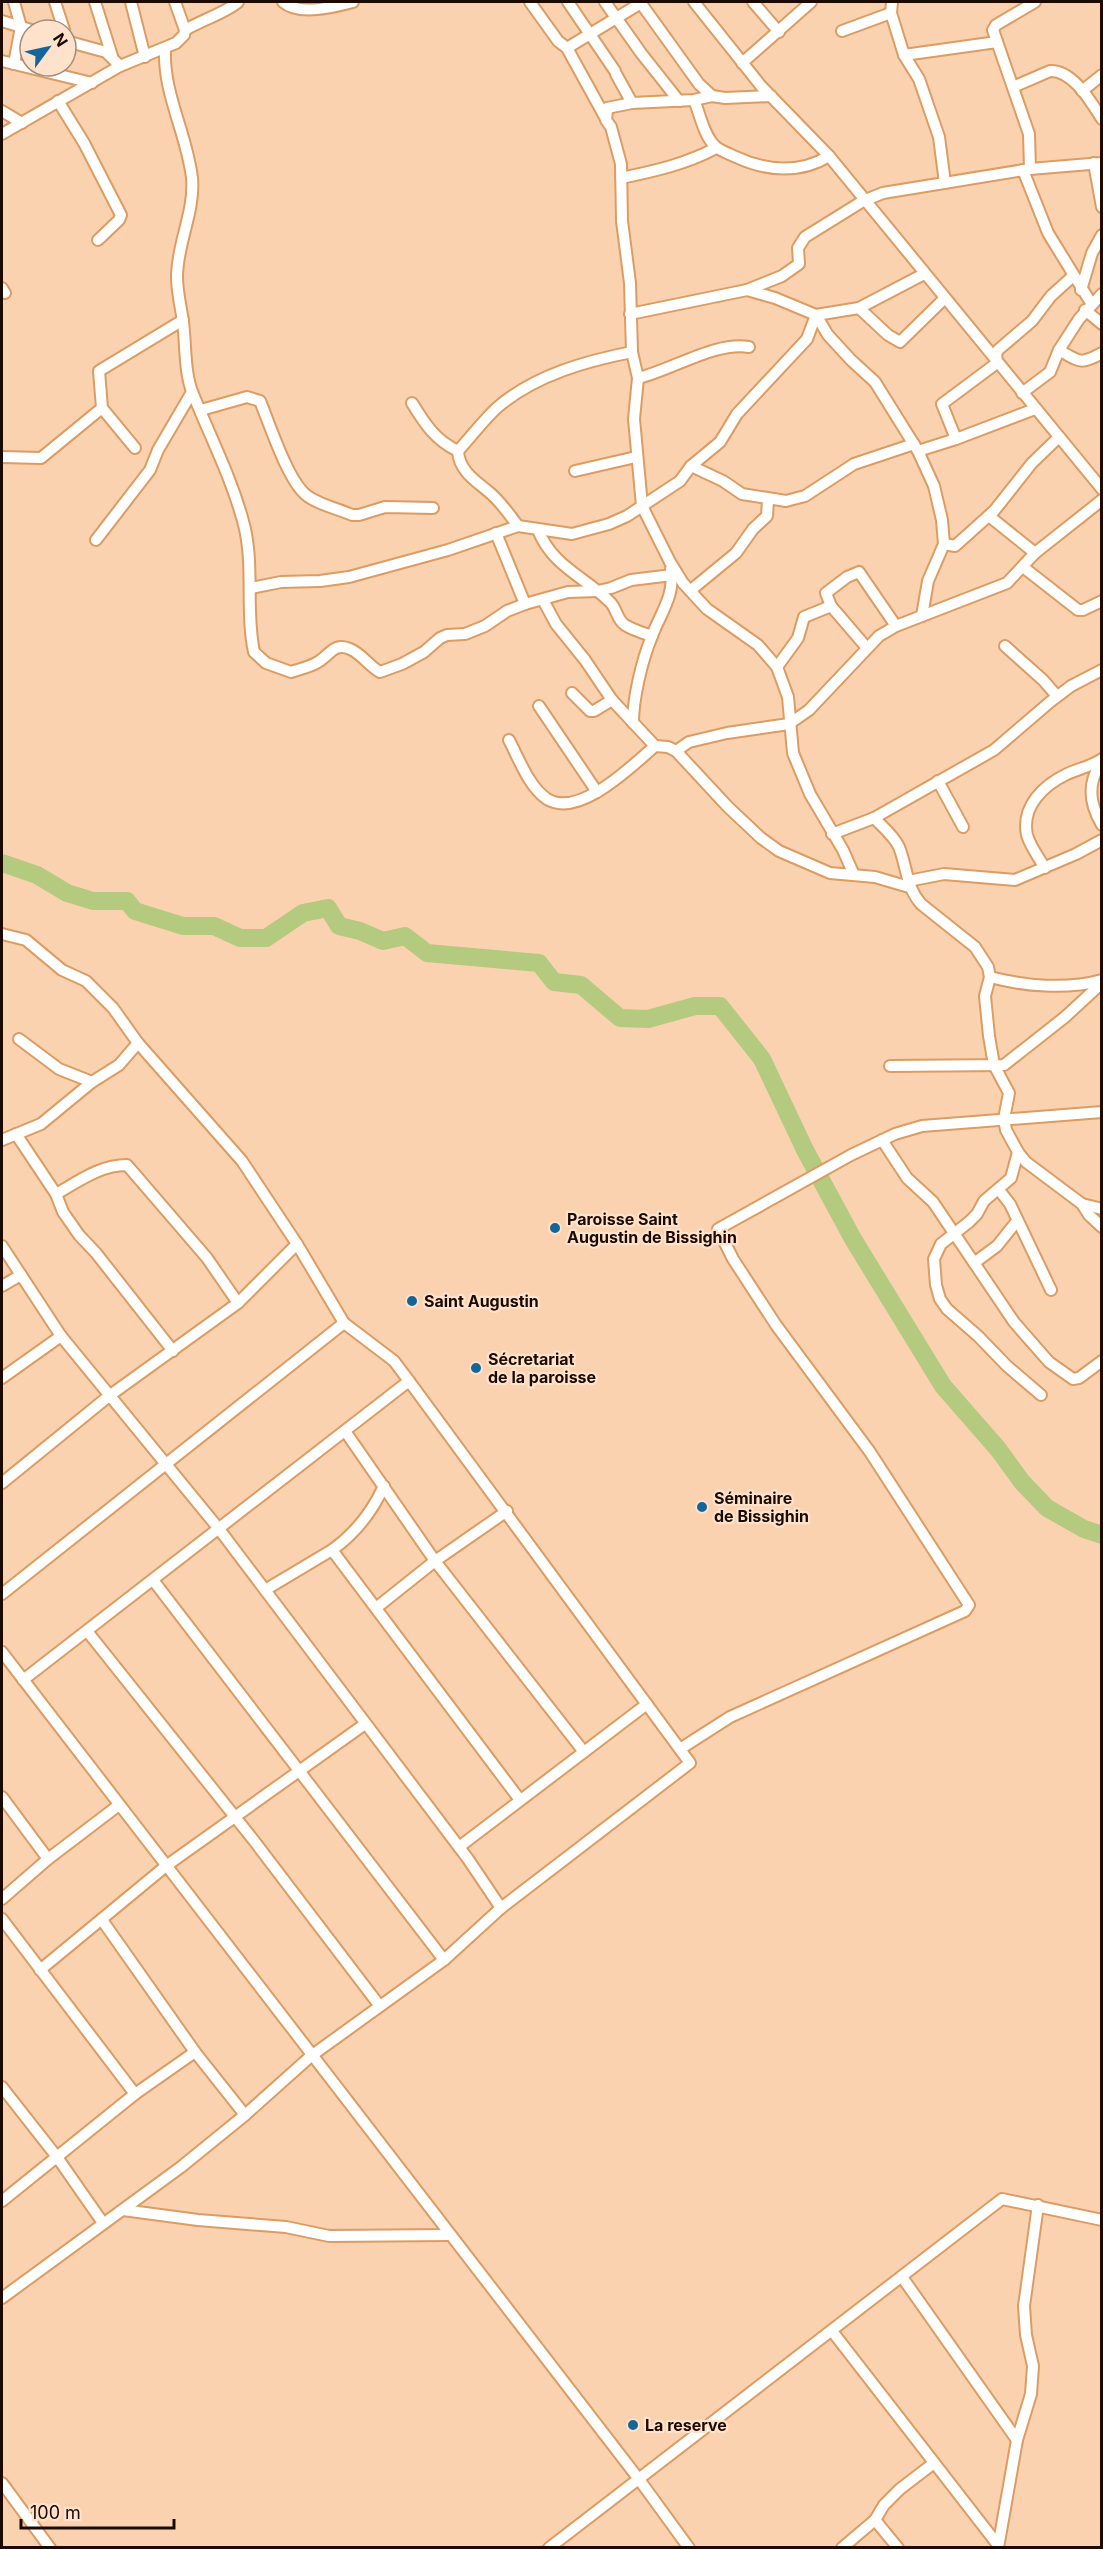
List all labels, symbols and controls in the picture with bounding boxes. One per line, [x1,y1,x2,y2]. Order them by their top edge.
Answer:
north arrow [18,18,78,78]
text: N [49,29,72,50]
place label: Paroisse Saint Augustin de Bissighin [567,1209,737,1247]
marker: Paroisse Saint Augustin de Bissighin [548,1221,562,1235]
place label: Saint Augustin [424,1291,539,1311]
marker: Saint Augustin [405,1294,419,1308]
place label: Sécretariat de la paroisse [488,1349,596,1387]
marker: Sécretariat de la paroisse [469,1361,483,1375]
place label: Séminaire de Bissighin [714,1488,809,1526]
marker: Séminaire de Bissighin [695,1500,709,1514]
place label: La reserve [645,2415,727,2435]
marker: La reserve [626,2418,640,2432]
scale bar [21,2492,174,2530]
text: 100 m [30,2502,81,2523]

